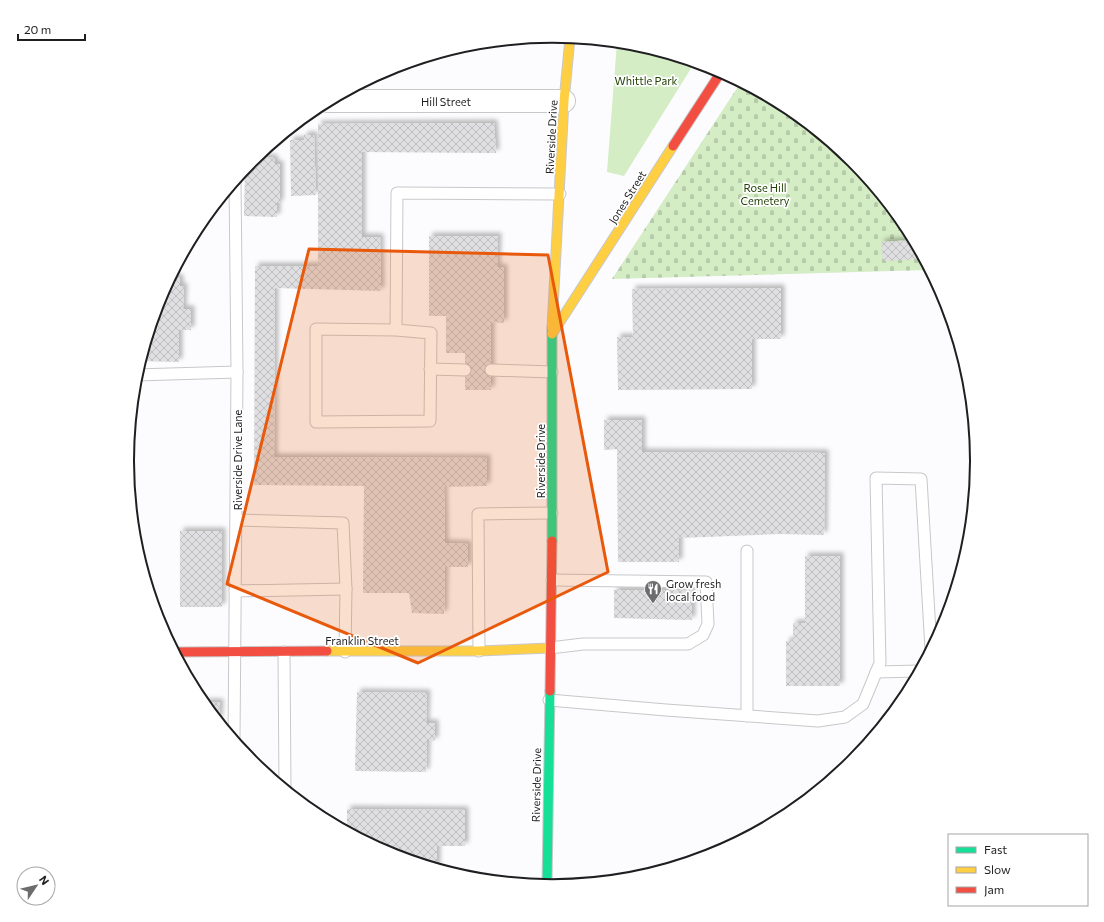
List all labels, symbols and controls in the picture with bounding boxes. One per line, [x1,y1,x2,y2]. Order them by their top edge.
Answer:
scale bar [18,16,85,42]
text: 20 m [24,22,51,36]
park label: Whittle Park [614,74,678,87]
street label: Hill Street [421,95,471,108]
street label: Riverside Drive [543,99,559,174]
street label: Jones Street [606,168,650,226]
park label: Rose Hill Cemetery [741,181,790,207]
street label: Riverside Drive Lane [231,410,244,510]
street label: Riverside Drive [534,424,547,498]
place label: Grow fresh local food [666,577,721,603]
restaurant icon: Grow fresh local food [643,579,663,604]
street label: Franklin Street [325,634,399,647]
street label: Riverside Drive [529,748,543,822]
legend [948,834,1088,906]
text: Fast [984,842,1007,856]
text: Slow [984,862,1011,876]
north arrow [16,866,56,906]
text: N [37,873,52,887]
text: Jam [984,882,1004,897]

